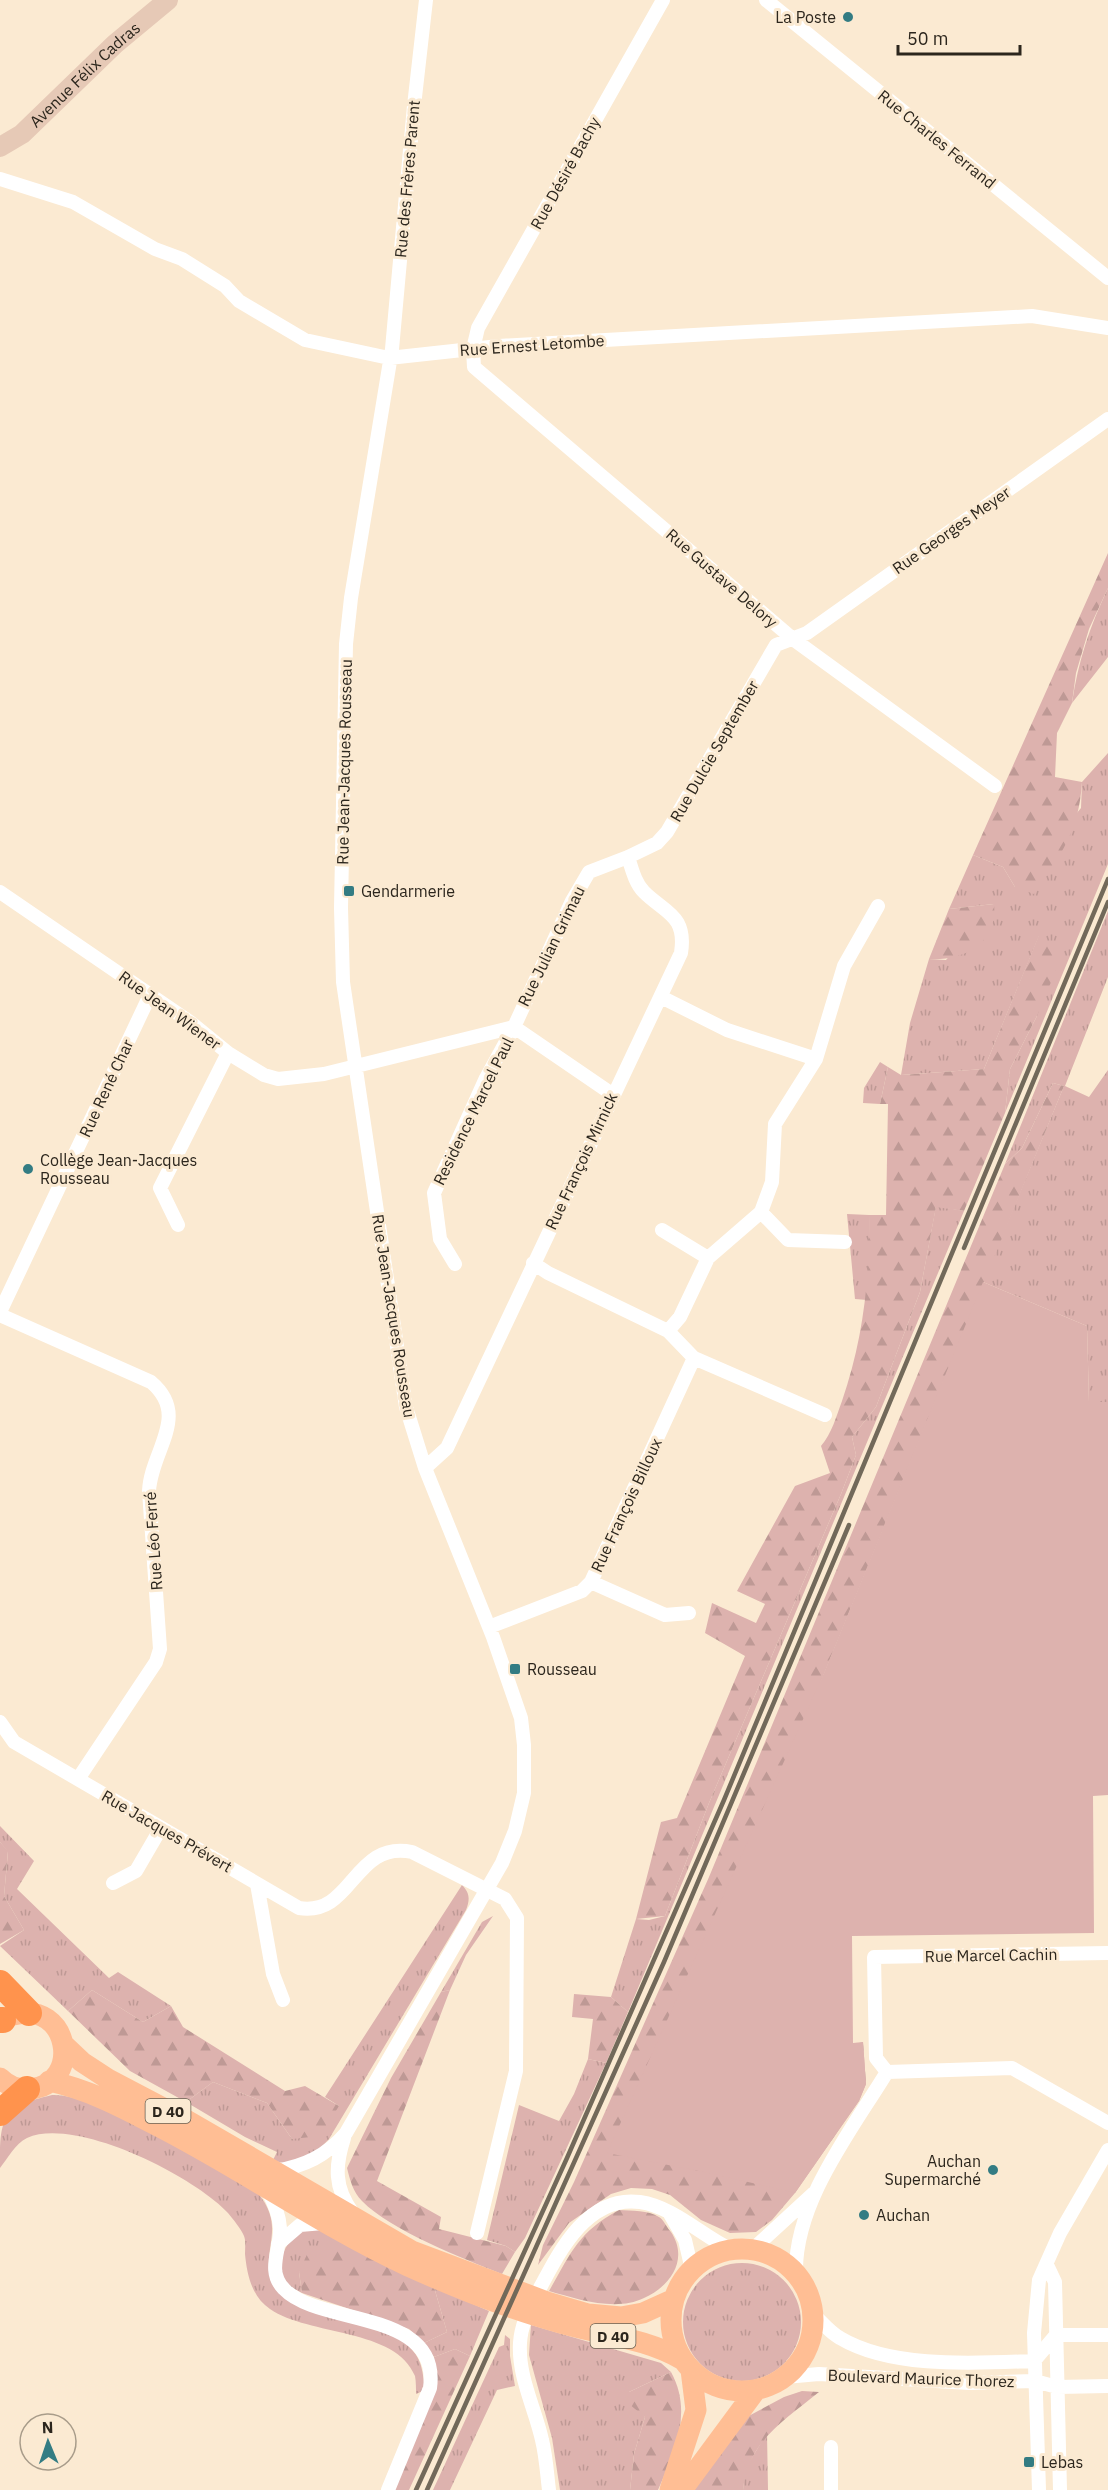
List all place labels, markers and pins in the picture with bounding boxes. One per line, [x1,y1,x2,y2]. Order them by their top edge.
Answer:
place label: La Poste [775,7,836,27]
marker: La Poste [841,10,855,24]
place label: Gendarmerie [361,881,455,901]
marker: Gendarmerie [342,884,356,898]
place label: Collège Jean-Jacques Rousseau [40,1150,197,1188]
marker: Collège Jean-Jacques Rousseau [21,1162,35,1176]
place label: Rousseau [527,1659,597,1679]
marker: Rousseau [508,1662,522,1676]
place label: Auchan Supermarché [884,2151,981,2189]
marker: Auchan Supermarché [986,2163,1000,2177]
place label: Auchan [876,2205,930,2225]
marker: Auchan [857,2208,871,2222]
place label: Lebas [1041,2452,1083,2472]
marker: Lebas [1022,2455,1036,2469]

